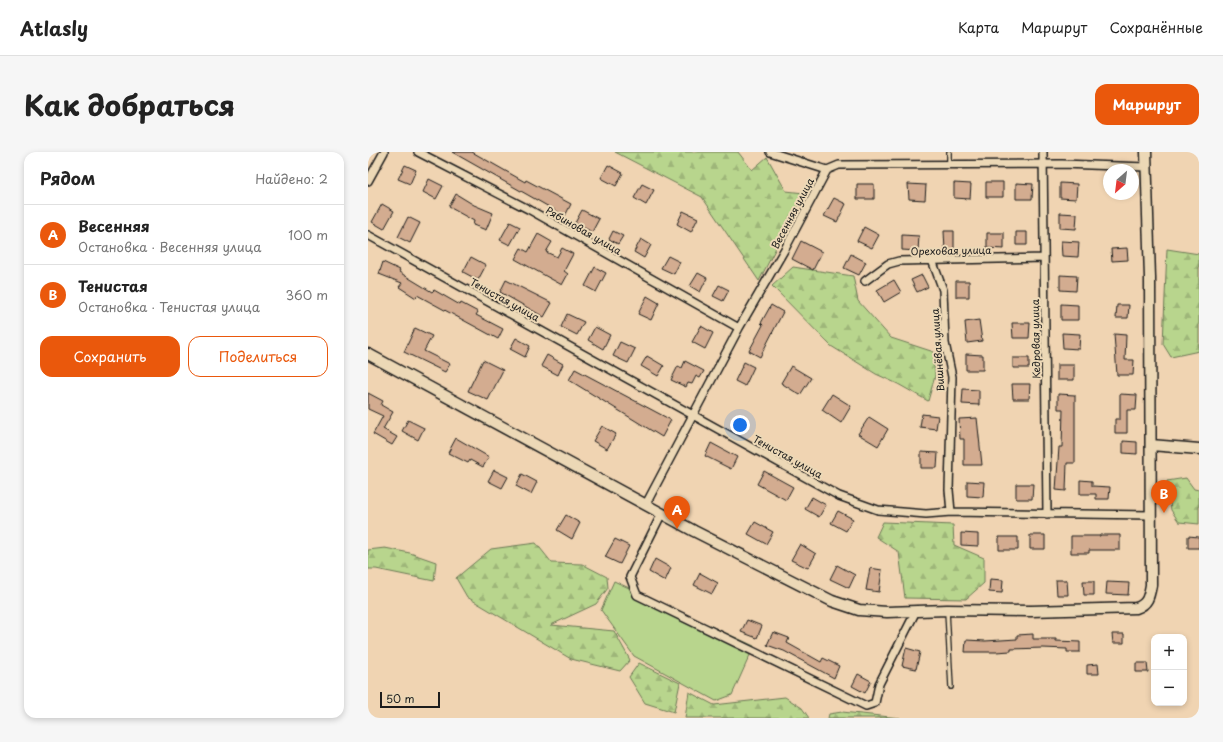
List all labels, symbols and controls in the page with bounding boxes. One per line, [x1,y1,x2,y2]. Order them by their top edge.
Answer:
text: Atlasly [20,14,88,42]
text: Карта [958,17,999,38]
text: Маршрут [1021,17,1087,38]
text: Сохранённые [1109,17,1203,38]
text: Как добраться [24,83,235,126]
button: Маршрут [1095,84,1199,125]
north arrow [1103,164,1139,200]
text: Рядом [40,165,95,191]
text: Найдено: 2 [255,169,328,188]
street label: Весенняя улица [767,174,817,251]
street label: Рябиновая улица [543,202,625,258]
text: Весенняя [78,214,150,237]
text: A [48,225,58,244]
text: 100 m [288,225,328,244]
text: Остановка · Весенняя улица [78,237,261,256]
street label: Ореховая улица [910,242,992,258]
text: Тенистая [78,274,148,297]
street label: Тенистая улица [468,274,543,325]
text: B [49,285,57,304]
text: 360 m [285,285,328,304]
text: Остановка · Тенистая улица [78,297,260,316]
street label: Кедровая улица [1027,298,1043,379]
street label: Вишнёвая улица [927,307,947,392]
button: Сохранить [40,336,180,377]
button: Поделиться [188,336,328,377]
your location [730,415,750,435]
street label: Тенистая улица [751,431,826,482]
pin: B [1151,480,1177,513]
pin: A [664,496,690,529]
map controls [1151,634,1187,706]
button: + [1151,634,1187,670]
button: − [1151,670,1187,706]
scale bar [380,690,440,709]
text: 50 m [386,690,415,707]

